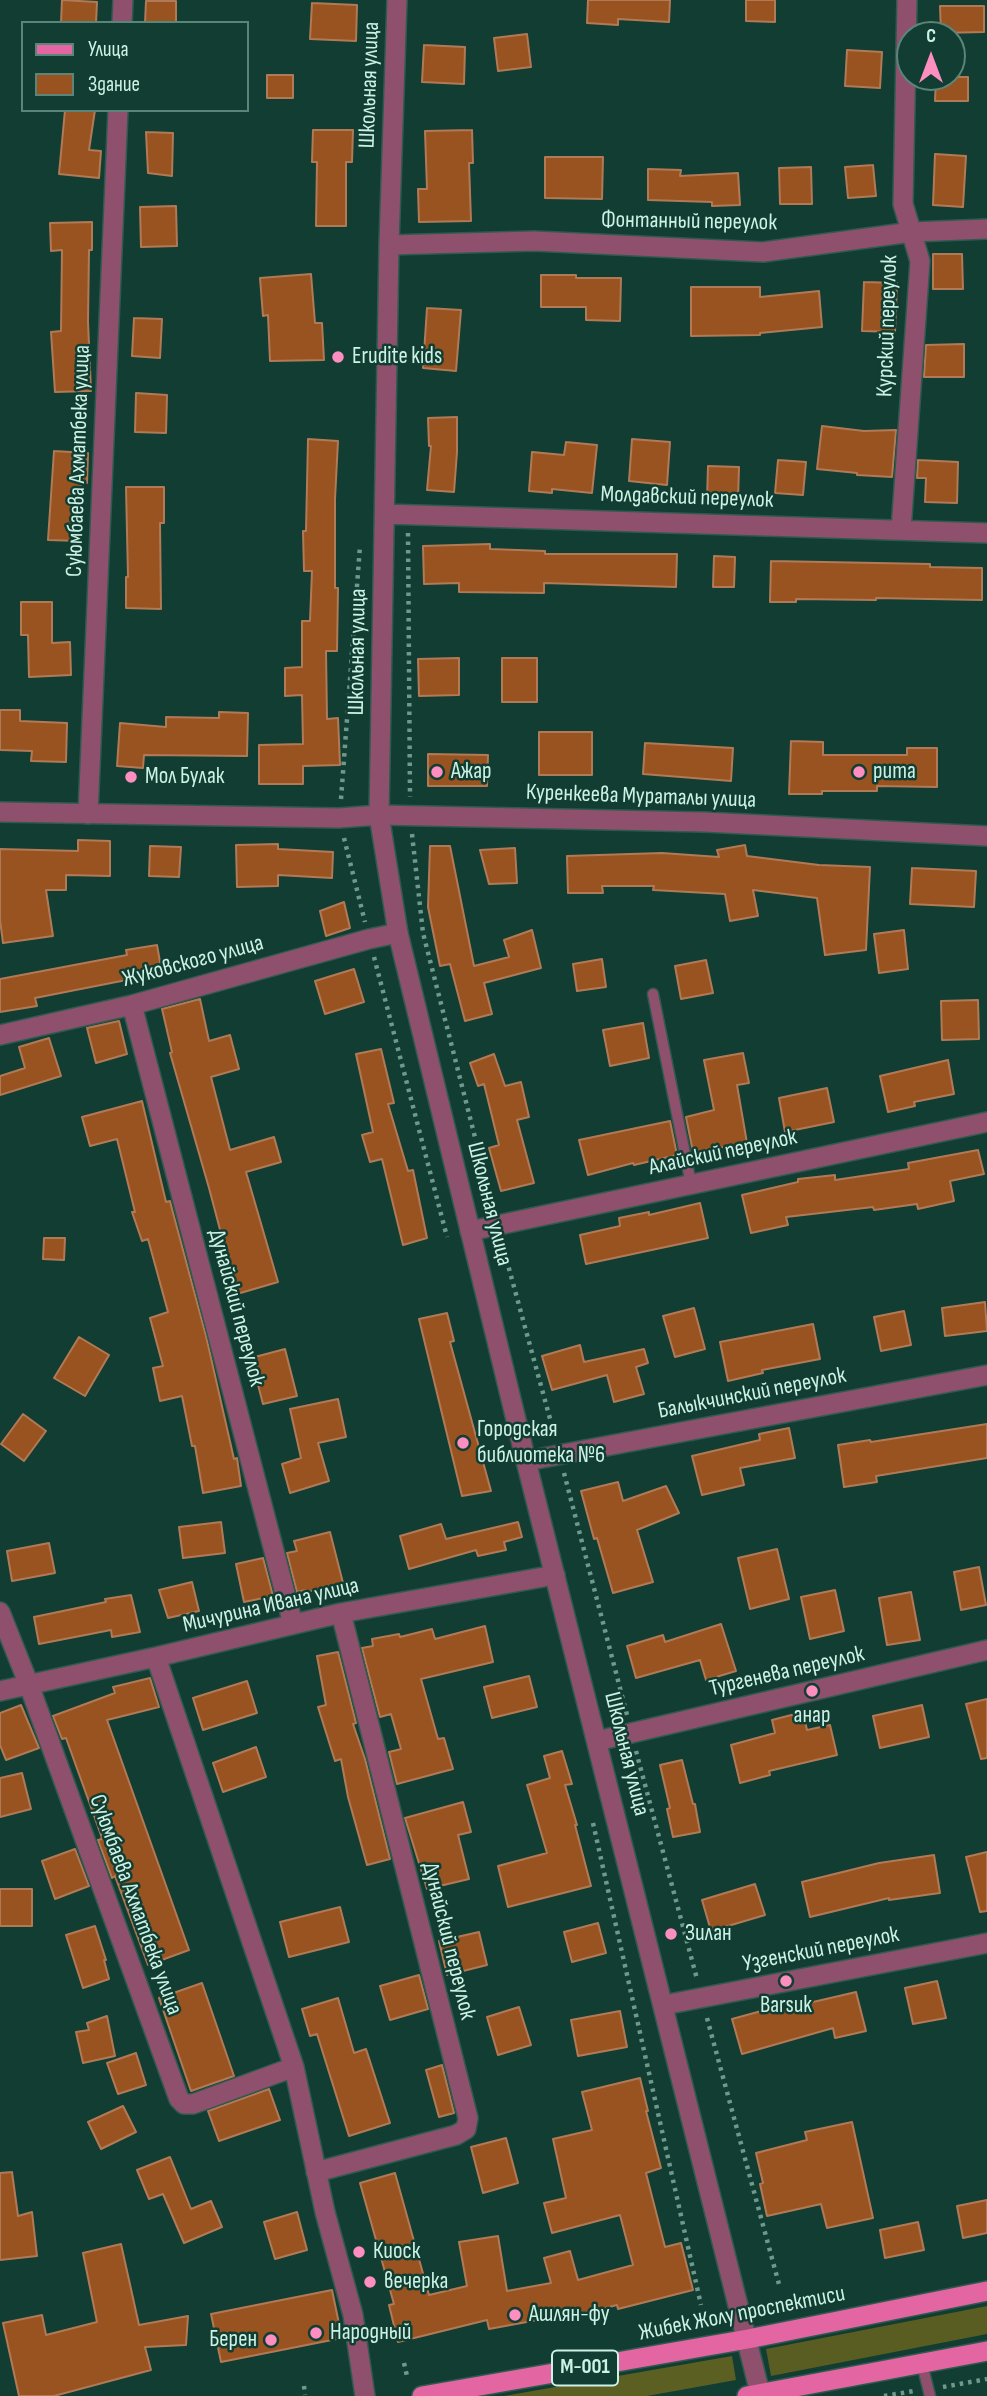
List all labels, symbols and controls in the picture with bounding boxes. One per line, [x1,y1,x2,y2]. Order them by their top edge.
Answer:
legend [21,21,248,112]
street label: Школьная улица [354,21,386,149]
north arrow [896,21,966,91]
text: С [926,25,936,48]
text: Улица [88,37,129,62]
text: Здание [88,72,140,97]
street label: Фонтанный переулок [601,207,777,237]
street label: Курский переулок [872,255,904,397]
place label: Erudite kids [352,343,442,371]
street label: Суюмбаева Ахматбека улица [61,344,97,578]
marker: Erudite kids [330,349,346,365]
street label: Молдавский переулок [600,481,774,515]
street label: Школьная улица [343,588,373,716]
place label: Ажар [451,758,492,786]
place label: рита [873,758,916,786]
place label: Мол Булак [145,763,224,791]
marker: Ажар [429,764,445,780]
marker: рита [851,764,867,780]
marker: Мол Булак [123,769,139,785]
street label: Куренкеева Мураталы улица [525,779,757,815]
street label: Жуковского улица [119,930,267,994]
street label: Алайский переулок [646,1124,800,1182]
street label: Школьная улица [460,1139,518,1269]
street label: Дунайский переулок [202,1227,270,1389]
street label: Балыкчинский переулок [656,1362,848,1426]
place label: Городская библиотека №6 [477,1416,605,1470]
marker: Городская библиотека №6 [455,1435,471,1451]
street label: Мичурина Ивана улица [180,1572,362,1640]
street label: Тургенева переулок [707,1641,867,1703]
marker: анар [804,1683,820,1699]
street label: Школьная улица [597,1689,655,1819]
place label: анар [794,1702,830,1730]
street label: Суюмбаева Ахматбека улица [82,1791,188,2019]
street label: Дунайский переулок [415,1859,481,2023]
place label: Зилан [685,1920,732,1948]
street label: Узгенский переулок [741,1921,901,1979]
marker: Зилан [663,1926,679,1942]
marker: Barsuk [778,1973,794,1989]
place label: Barsuk [760,1992,812,2020]
place label: Киоск [373,2238,420,2266]
marker: Киоск [351,2244,367,2260]
place label: вечерка [384,2268,448,2296]
marker: вечерка [362,2274,378,2290]
street label: Жибек Жолу проспектиси [637,2280,847,2348]
place label: Ашлян-фу [529,2301,610,2329]
marker: Ашлян-фу [507,2307,523,2323]
place label: Народный [330,2319,411,2347]
marker: Народный [308,2325,324,2341]
place label: Берен [209,2326,257,2354]
marker: Берен [263,2332,279,2348]
road number: М-001 [552,2350,618,2386]

